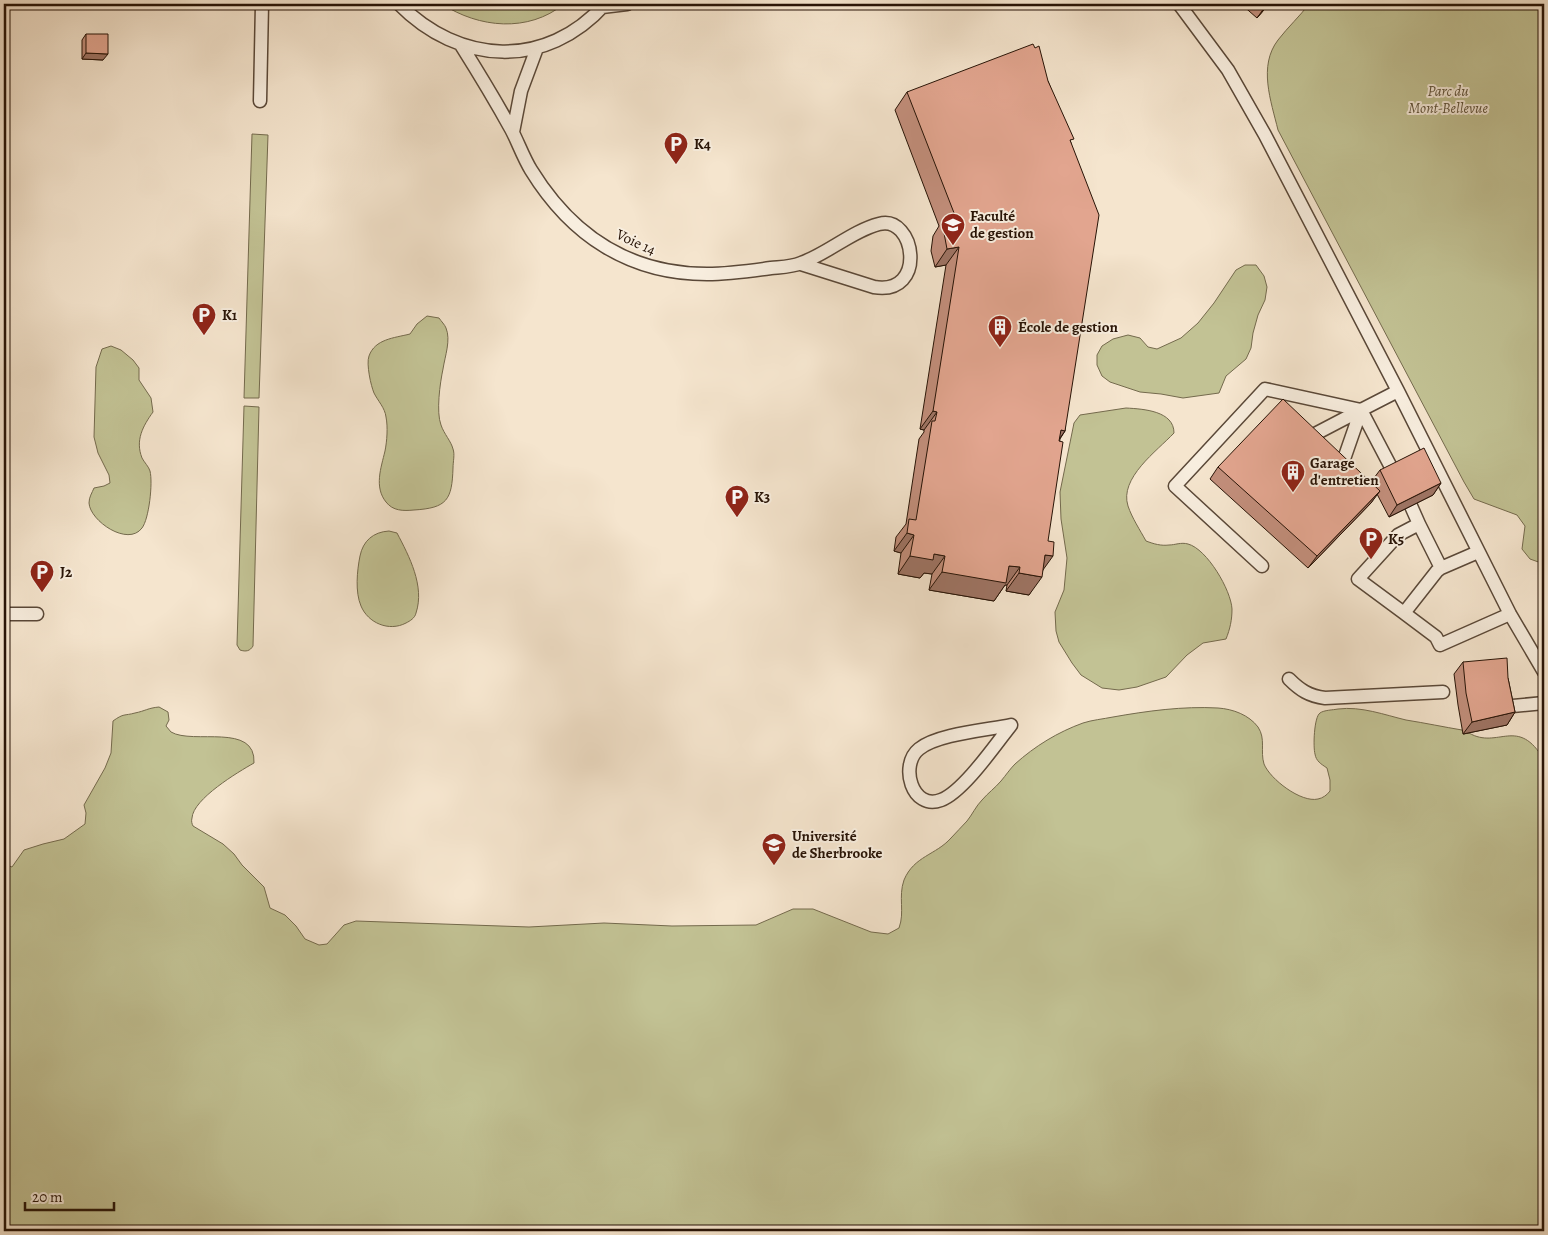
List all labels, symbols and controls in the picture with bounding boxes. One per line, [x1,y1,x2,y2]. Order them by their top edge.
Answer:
park label: Parc du Mont-Bellevue [1408,81,1488,118]
parking icon: K4 [663,131,689,165]
place label: K4 [694,134,711,154]
place label: Faculté de gestion [970,206,1034,243]
school or university icon: Faculté de gestion [940,212,966,246]
street label: Voie 14 [612,224,659,260]
parking icon: K1 [191,302,217,336]
place label: K1 [222,305,238,325]
building icon: École de gestion [987,314,1013,348]
place label: École de gestion [1018,317,1118,337]
place label: Garage d'entretien [1310,453,1379,490]
building icon: Garage d'entretien [1280,459,1306,493]
parking icon: K3 [724,484,750,518]
place label: K3 [754,487,770,507]
parking icon: K5 [1358,526,1384,560]
place label: K5 [1388,529,1404,549]
parking icon: J2 [29,559,55,593]
place label: J2 [60,562,73,582]
place label: Université de Sherbrooke [792,826,882,863]
school or university icon: Université de Sherbrooke [761,832,787,866]
scale bar [25,1180,114,1212]
text: 20 m [32,1187,63,1207]

